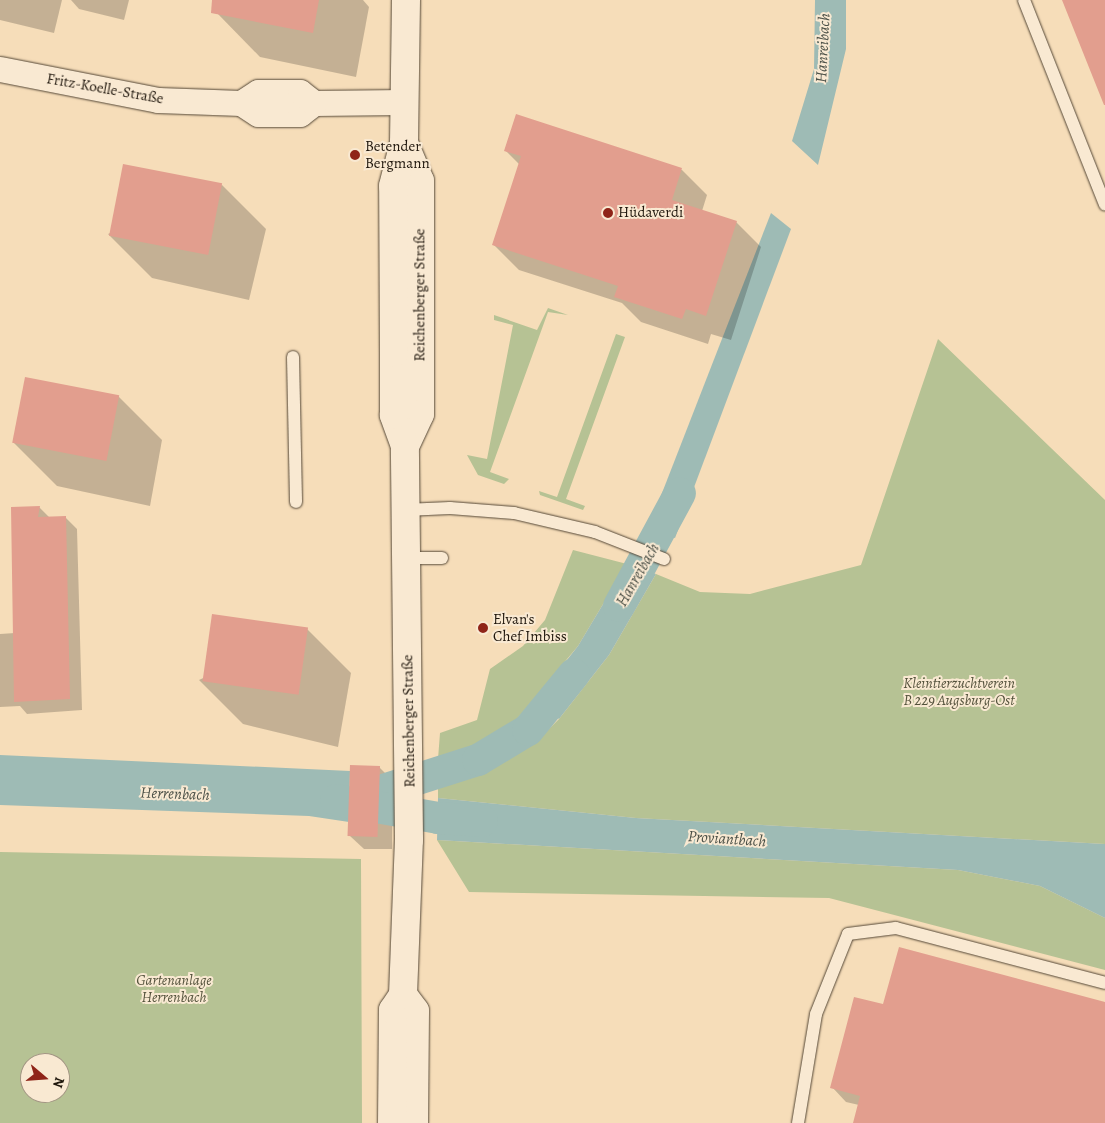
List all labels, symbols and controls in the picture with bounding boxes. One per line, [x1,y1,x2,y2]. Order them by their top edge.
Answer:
water label: Hanreibach [812,13,834,83]
street label: Fritz-Koelle-Straße [45,70,165,108]
place label: Betender Bergmann [365,137,430,172]
marker: Betender Bergmann [349,149,361,161]
place label: Hüdaverdi [618,204,683,222]
marker: Hüdaverdi [602,207,614,219]
street label: Reichenberger Straße [411,228,429,362]
water label: Hanreibach [612,540,664,610]
place label: Elvan's Chef Imbiss [493,610,567,645]
marker: Elvan's Chef Imbiss [477,622,489,634]
street label: Reichenberger Straße [399,654,419,788]
park label: Kleintierzuchtverein B 229 Augsburg-Ost [903,674,1015,709]
water label: Herrenbach [140,783,210,805]
water label: Proviantbach [687,827,767,851]
park label: Gartenanlage Herrenbach [136,971,212,1006]
north arrow [20,1053,70,1103]
text: N [48,1075,69,1090]

